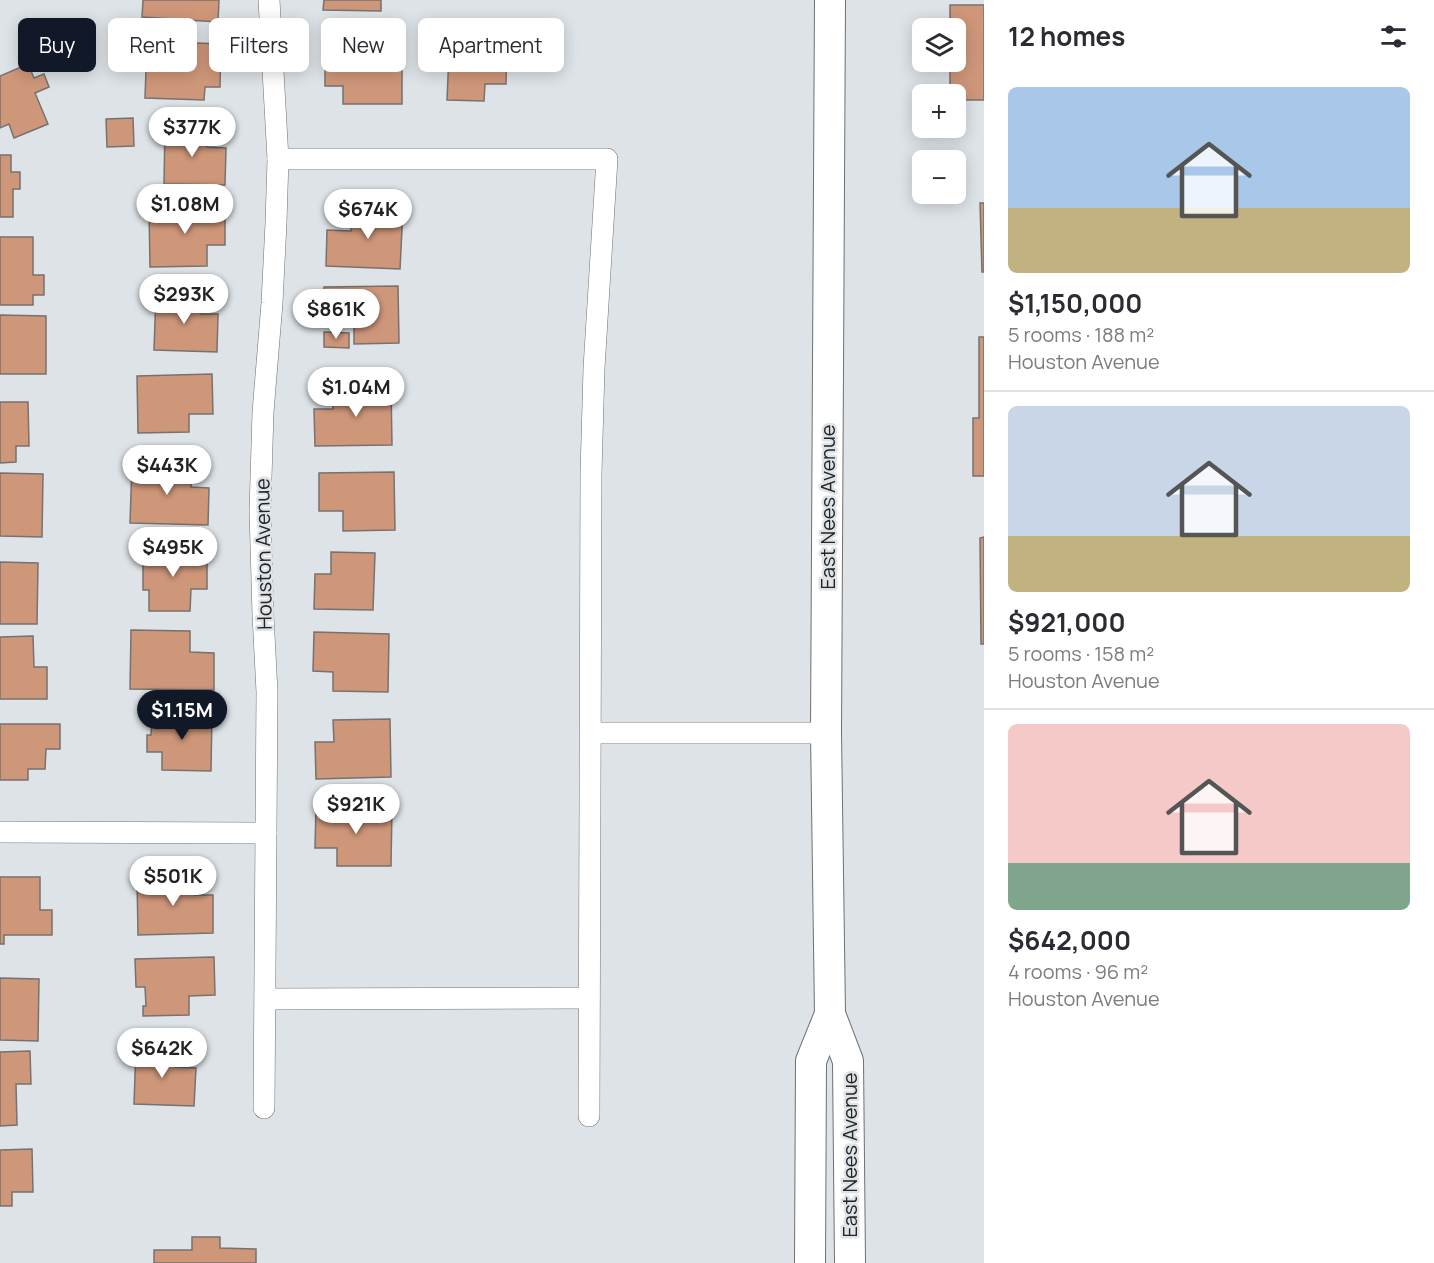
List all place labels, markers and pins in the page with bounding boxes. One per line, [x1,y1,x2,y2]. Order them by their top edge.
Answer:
pin: $377K [150,107,234,158]
pin: $1.08M [136,184,234,235]
pin: $674K [326,189,410,240]
pin: $293K [142,274,226,325]
pin: $861K [294,289,378,340]
pin: $1.04M [307,367,405,418]
pin: $443K [125,445,209,496]
pin: $495K [131,527,215,578]
pin: $1.15M [133,690,231,741]
pin: $921K [314,784,398,835]
pin: $501K [131,856,215,907]
pin: $642K [120,1028,204,1079]

